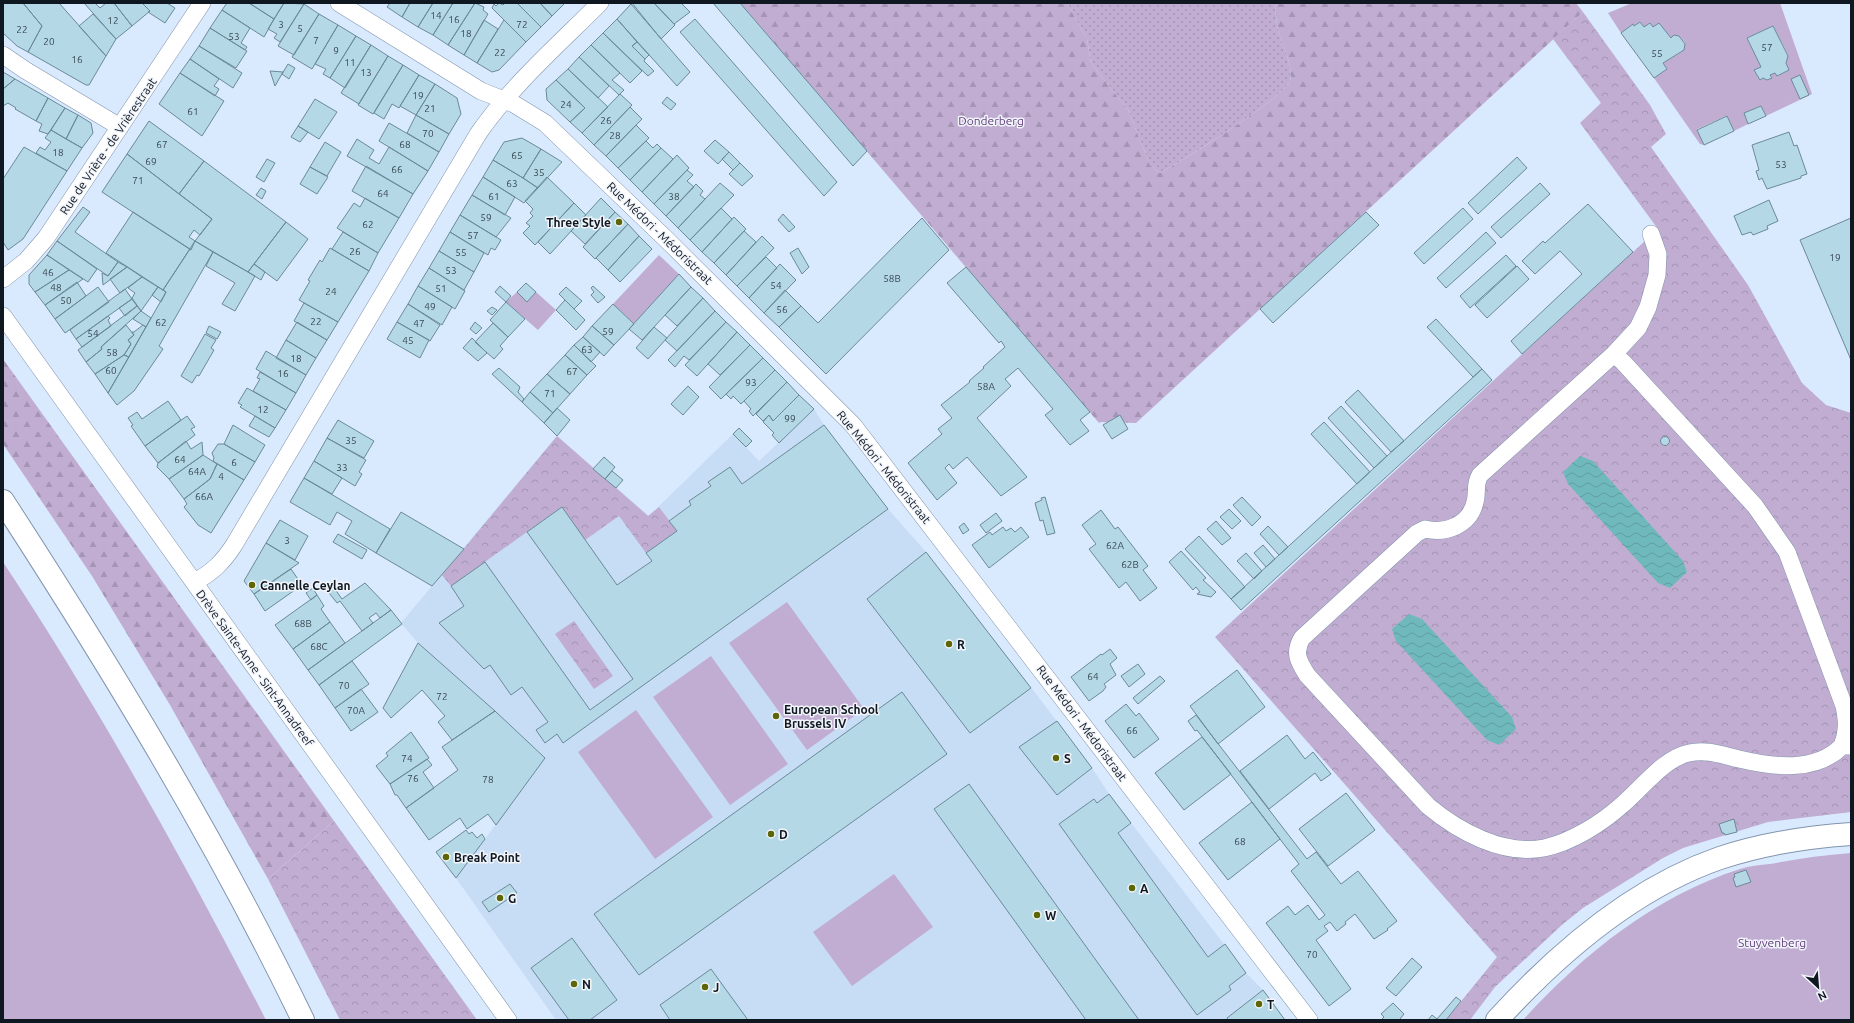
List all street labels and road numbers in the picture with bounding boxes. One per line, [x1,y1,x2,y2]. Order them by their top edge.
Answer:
street label: Rue de Vrière - de Vrièrestraat [57,75,159,217]
street label: Rue Médori - Médoristraat [605,179,716,287]
street label: Rue Médori - Médoristraat [834,408,934,526]
street label: Drève Sainte-Anne - Sint-Annadreef [194,587,316,749]
street label: Rue Médori - Médoristraat [1034,663,1130,784]

